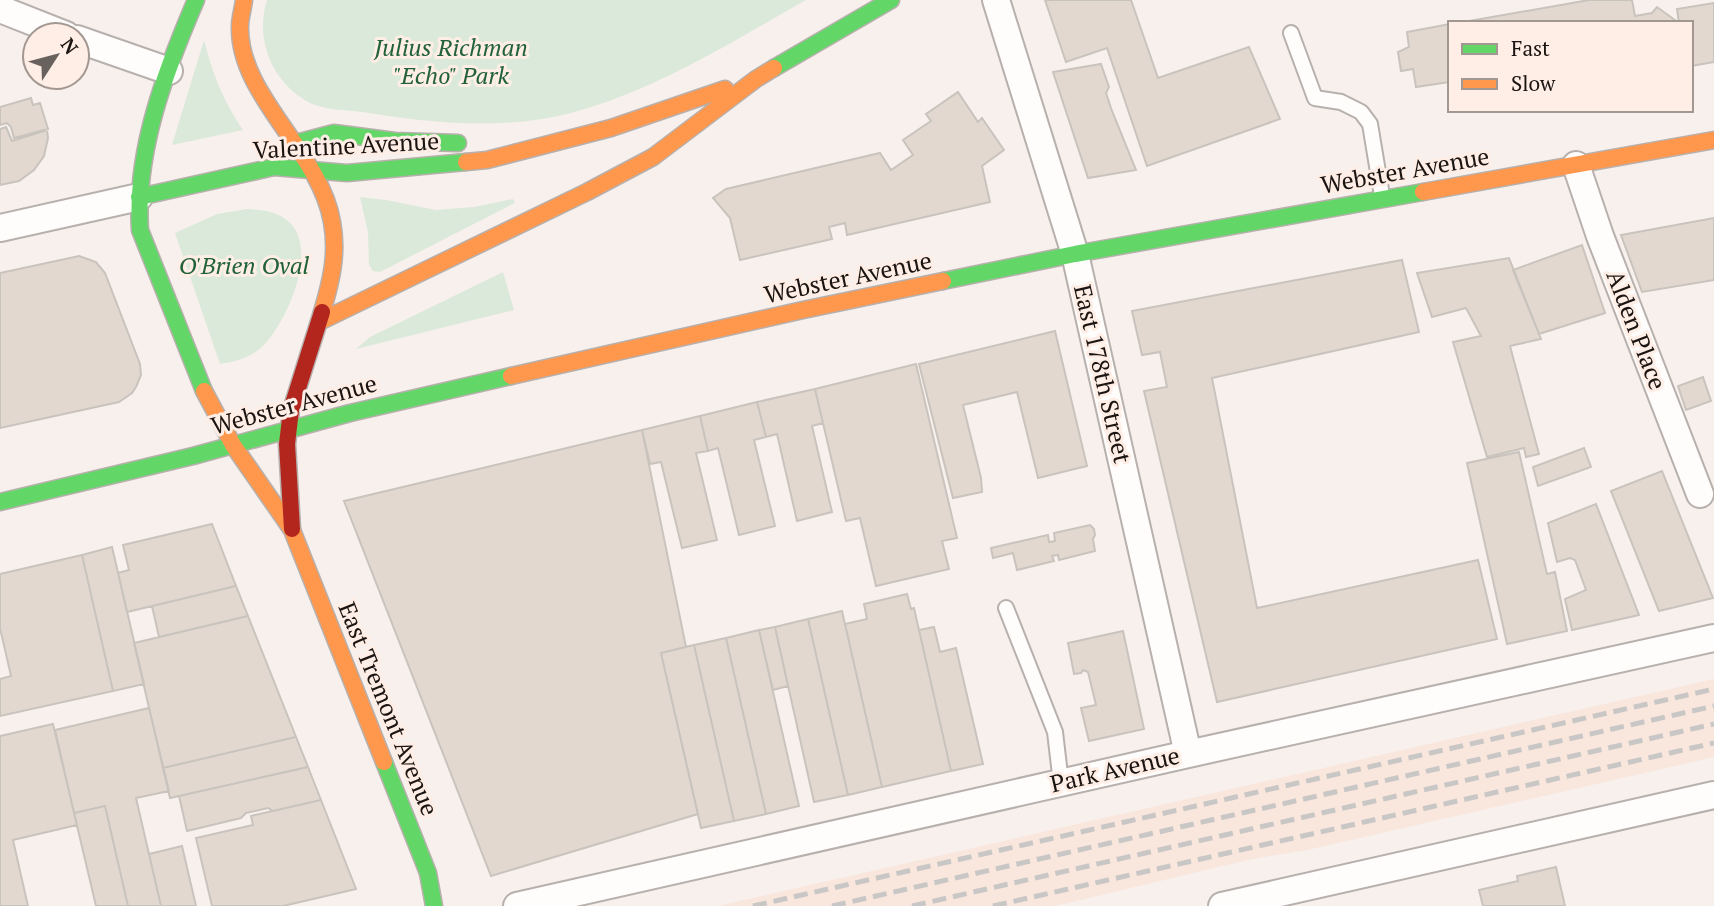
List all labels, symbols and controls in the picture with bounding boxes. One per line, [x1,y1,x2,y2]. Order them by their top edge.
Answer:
north arrow [21,21,91,91]
legend [1448,21,1693,112]
park label: Julius Richman "Echo" Park [373,31,528,91]
text: N [56,33,85,59]
text: Fast [1511,34,1550,62]
text: Slow [1511,69,1556,97]
street label: Valentine Avenue [252,124,440,166]
street label: Webster Avenue [1318,139,1492,201]
street label: Webster Avenue [761,244,935,310]
park label: O'Brien Oval [179,249,310,281]
street label: Alden Place [1599,265,1674,394]
street label: East 178th Street [1067,281,1139,466]
street label: Webster Avenue [207,367,380,442]
street label: East Tremont Avenue [331,597,446,820]
street label: Park Avenue [1047,739,1183,799]

